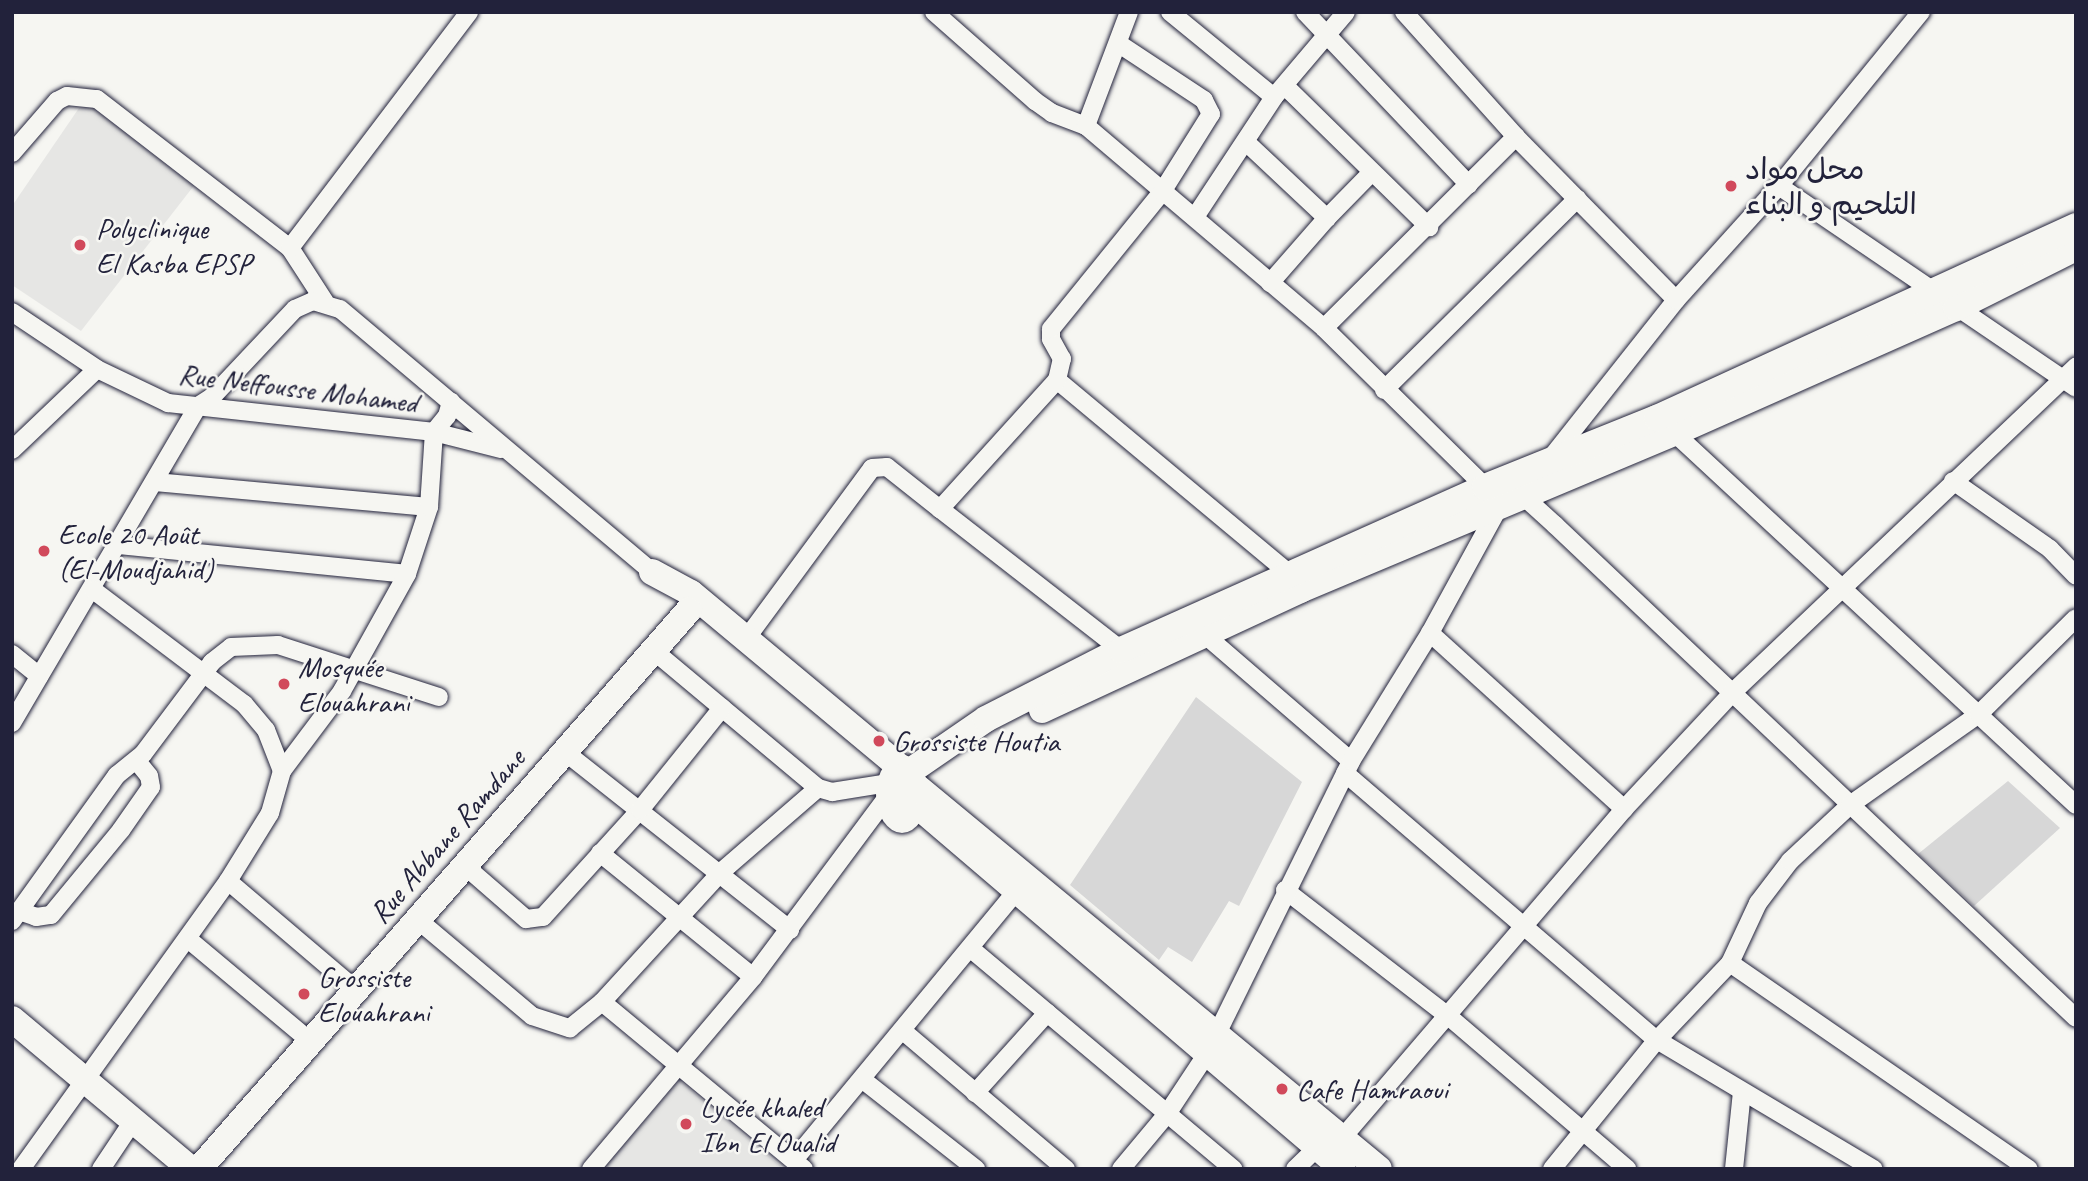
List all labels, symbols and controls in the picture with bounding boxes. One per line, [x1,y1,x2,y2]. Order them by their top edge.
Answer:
place label: محل مواد التلحيم و البناء [1745,151,1917,222]
marker: محل مواد التلحيم و البناء [1723,178,1739,194]
place label: Polyclinique El Kasba EPSP [96,210,251,280]
marker: Polyclinique El Kasba EPSP [70,235,90,255]
street label: Rue Neffousse Mohamed [175,355,421,421]
place label: Ecole 20 Août (El-Moudjahid) [58,516,213,586]
marker: Ecole 20 Août (El-Moudjahid) [36,543,52,559]
place label: Mosquée Elouahrani [298,649,410,720]
marker: Mosquée Elouahrani [276,676,292,692]
place label: Grossiste Houtia [893,723,1059,759]
marker: Grossiste Houtia [871,733,887,749]
street label: Rue Abbane Ramdane [361,741,533,931]
place label: Grossiste Elouahrani [318,959,430,1030]
marker: Grossiste Elouahrani [296,986,312,1002]
place label: Cafe Hamraoui [1296,1071,1446,1107]
marker: Cafe Hamraoui [1274,1081,1290,1097]
place label: Lycée khaled Ibn El Oualid [700,1089,835,1160]
marker: Lycée khaled Ibn El Oualid [678,1116,694,1132]

